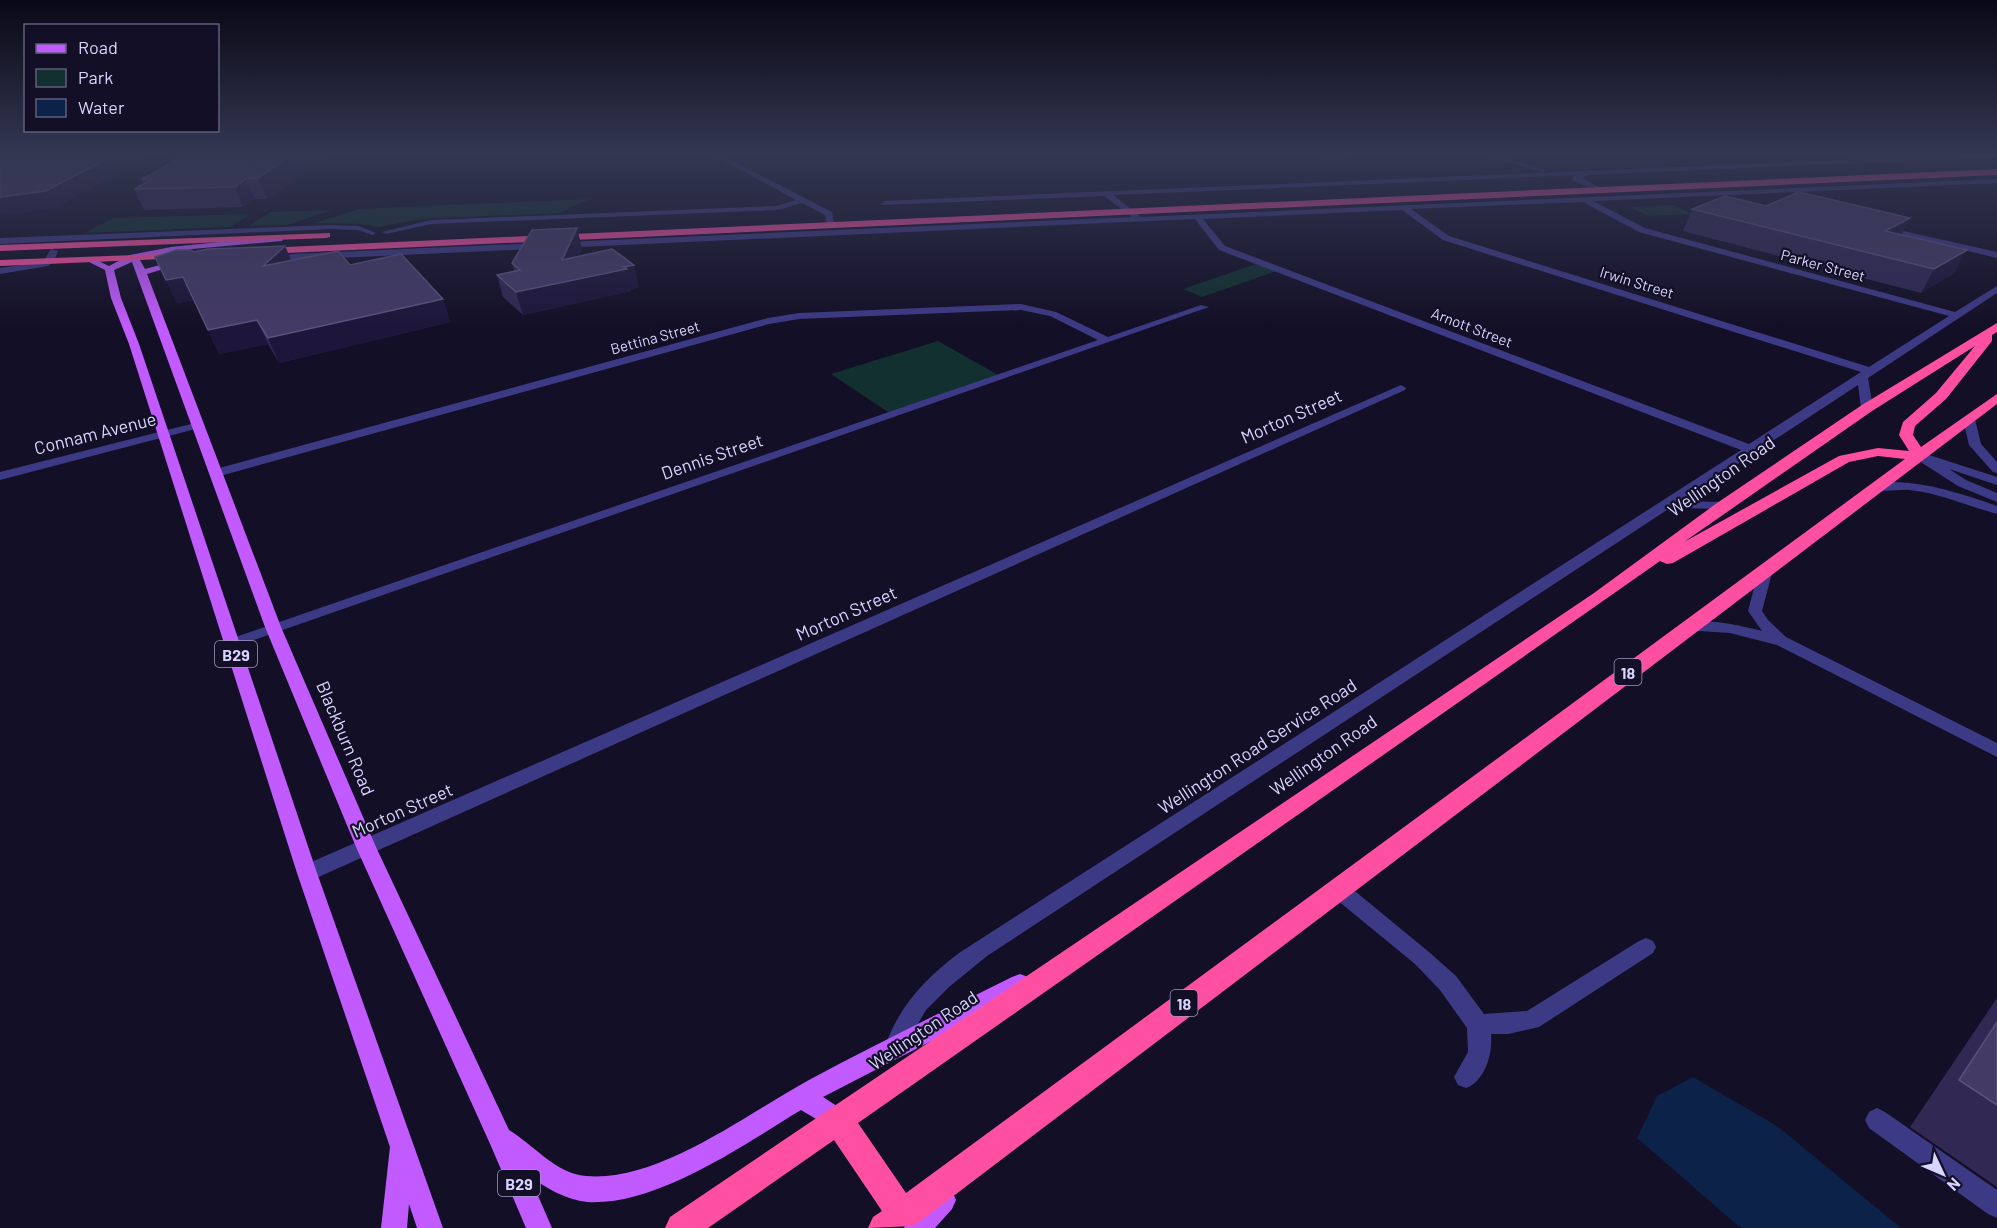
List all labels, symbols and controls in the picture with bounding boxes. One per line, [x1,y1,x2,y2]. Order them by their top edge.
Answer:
legend [24,24,219,132]
text: Road [78,36,118,58]
text: Park [78,66,113,88]
text: Water [78,96,125,118]
street label: Parker Street [1779,245,1867,285]
street label: Irwin Street [1598,262,1676,302]
street label: Arnott Street [1429,303,1515,351]
street label: Bettina Street [608,316,702,358]
street label: Morton Street [1237,384,1345,448]
street label: Connam Avenue [32,407,158,459]
street label: Dennis Street [658,428,766,484]
street label: Wellington Road [1663,431,1779,521]
street label: Morton Street [792,581,900,645]
road number: B29 [215,641,257,667]
road number: 18 [1614,659,1642,685]
street label: Wellington Road Service Road [1154,674,1360,818]
street label: Blackburn Road [312,677,380,799]
street label: Wellington Road [1265,710,1381,800]
street label: Morton Street [348,778,456,842]
street label: Wellington Road [865,986,981,1074]
road number: 18 [1170,990,1198,1016]
north arrow [1913,1144,1973,1204]
road number: B29 [498,1170,540,1196]
text: N [1944,1174,1965,1195]

